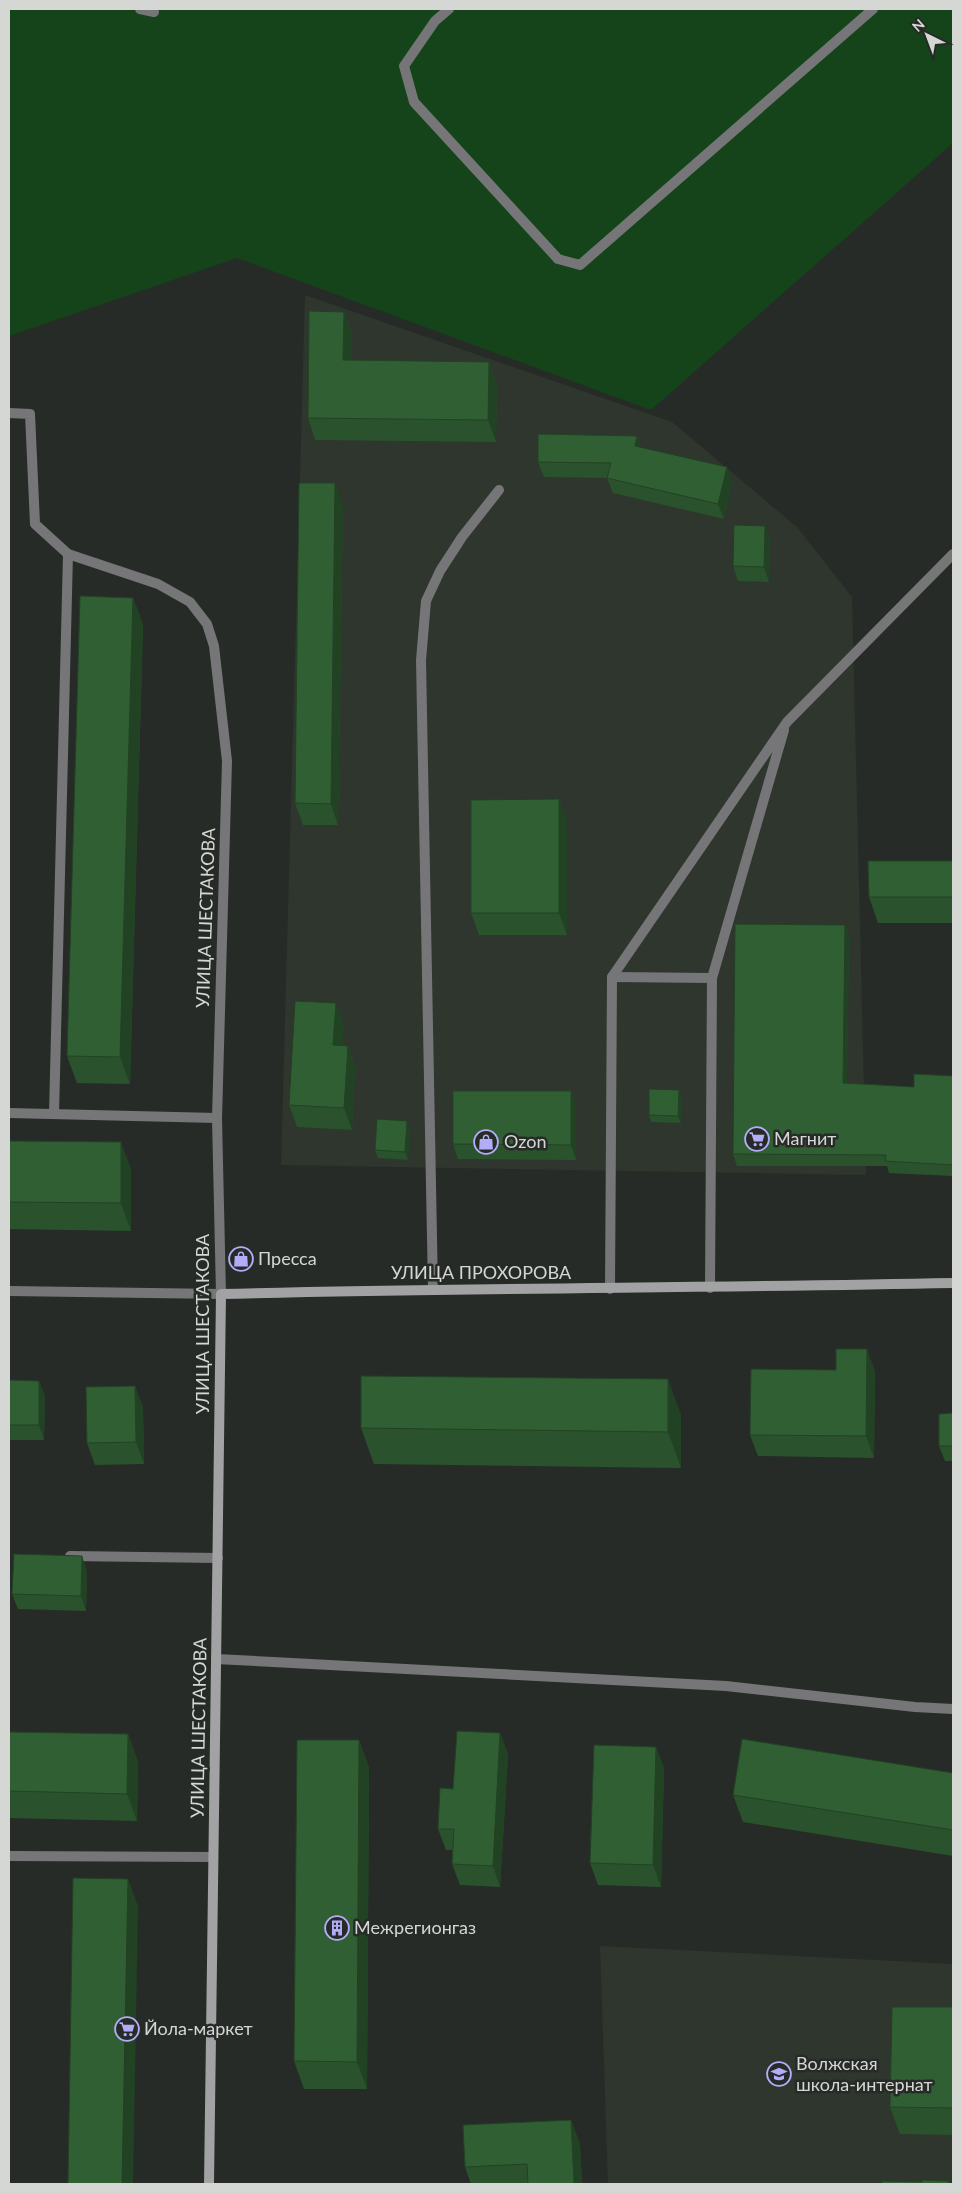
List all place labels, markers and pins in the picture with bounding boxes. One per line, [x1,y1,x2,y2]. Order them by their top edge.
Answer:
supermarket icon: Магнит [744,1126,770,1152]
place label: Магнит [774,1127,836,1149]
shop icon: Ozon [473,1129,499,1155]
place label: Ozon [504,1130,546,1152]
shop icon: Пресса [228,1246,254,1272]
place label: Пресса [258,1247,317,1269]
building icon: Межрегионгаз [324,1915,350,1941]
place label: Межрегионгаз [354,1916,476,1938]
supermarket icon: Йола-маркет [114,2016,140,2042]
place label: Йола-маркет [144,2017,253,2039]
place label: Волжская школа-интернат [796,2052,933,2095]
school or university icon: Волжская школа-интернат [766,2061,792,2087]

